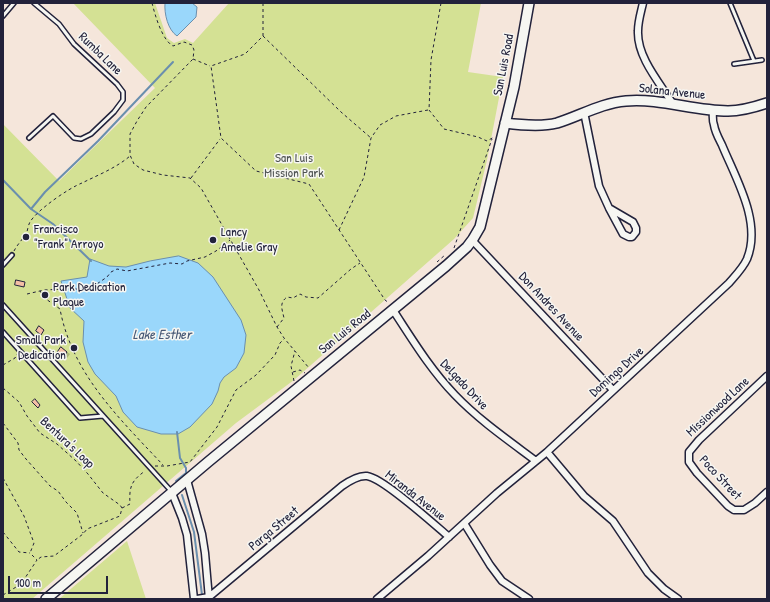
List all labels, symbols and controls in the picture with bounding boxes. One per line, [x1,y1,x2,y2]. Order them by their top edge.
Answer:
street label: Rumba Lane [75,30,125,78]
street label: San Luis Road [490,33,518,97]
street label: Solana Avenue [638,81,706,103]
park label: San Luis Mission Park [264,151,324,182]
place label: Francisco "Frank" Arroyo [34,222,103,253]
place label: Lancy Amelie Gray [221,225,278,256]
marker: Francisco "Frank" Arroyo [21,232,31,242]
marker: Lancy Amelie Gray [208,235,218,245]
street label: Don Andres Avenue [515,269,587,345]
place label: Park Dedication Plaque [53,280,126,311]
marker: Park Dedication Plaque [40,290,50,300]
street label: San Luis Road [316,306,374,358]
water label: Lake Esther [133,327,191,343]
place label: Small Park Dedication [16,333,66,364]
marker: Small Park Dedication [69,343,79,353]
street label: Domingo Drive [587,344,647,400]
street label: Delgado Drive [437,356,491,414]
street label: Missionwood Lane [683,374,753,440]
street label: Bentura's Loop [37,414,97,472]
street label: Poco Street [696,453,744,503]
street label: Miranda Avenue [382,467,448,525]
street label: Parga Street [246,504,302,554]
scale bar [10,568,110,594]
text: 100 m [15,574,41,591]

